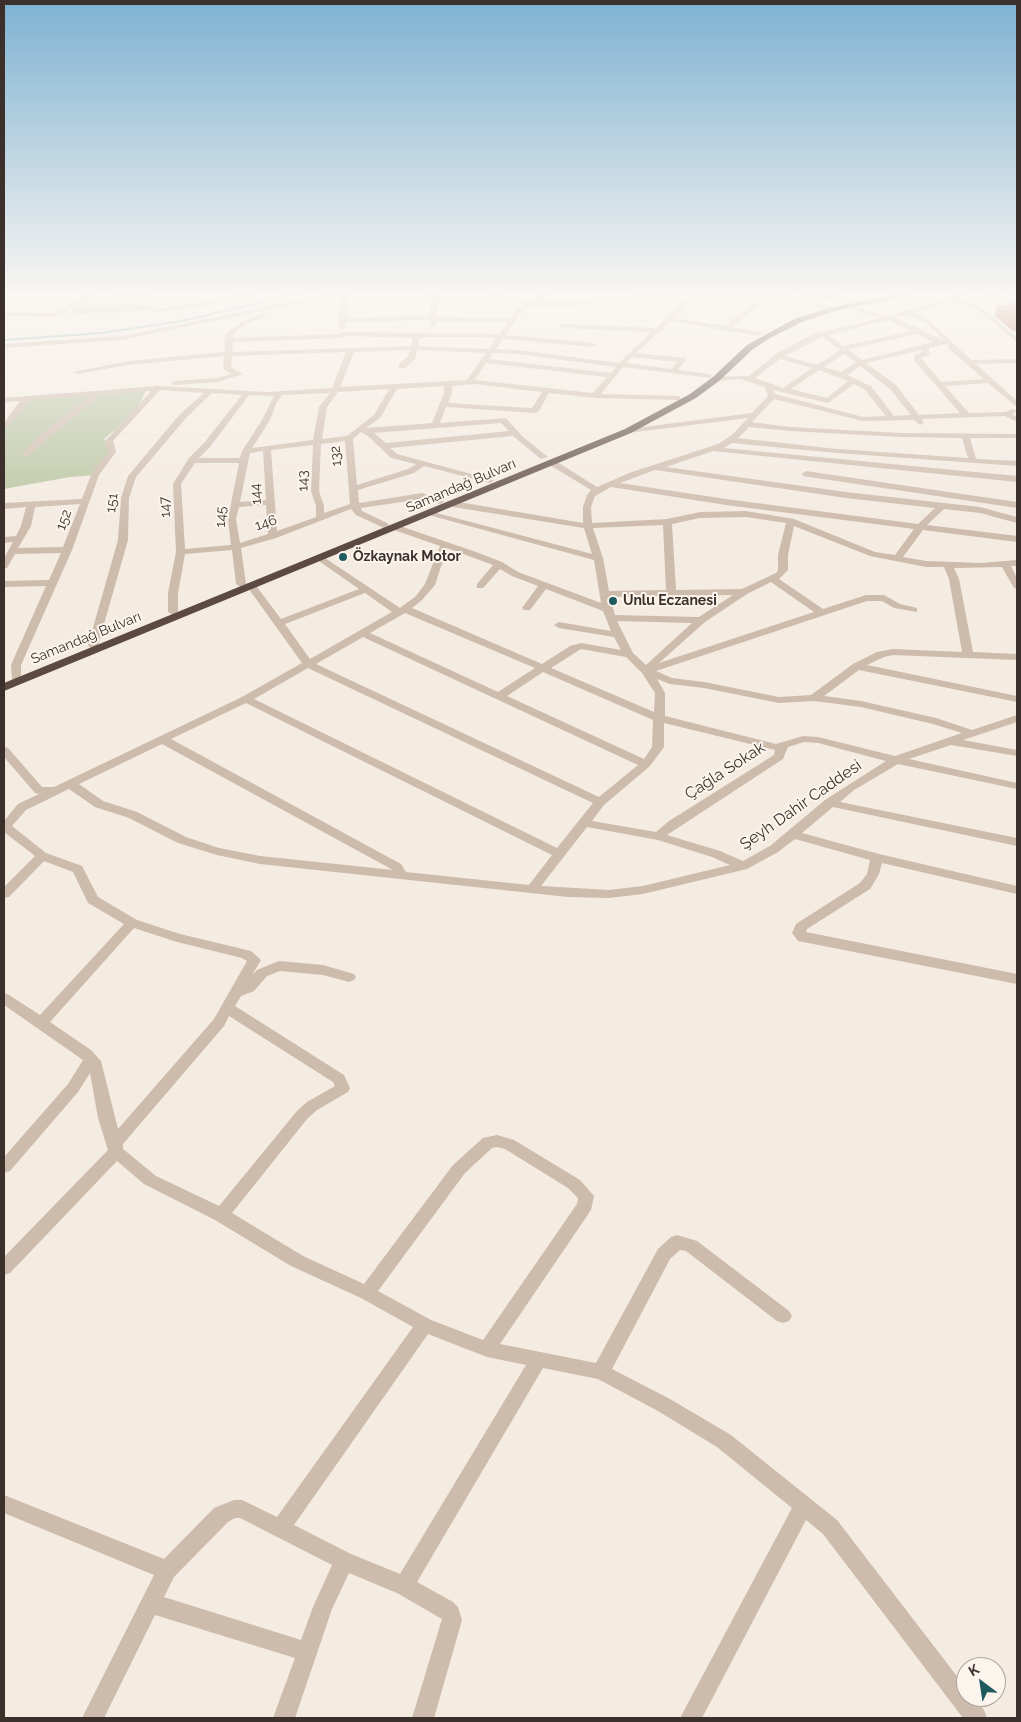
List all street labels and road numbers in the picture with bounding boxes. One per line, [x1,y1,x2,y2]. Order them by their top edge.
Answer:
street label: 132 [327,445,345,467]
street label: Samandağ Bulvarı [404,455,518,517]
street label: 143 [294,470,312,492]
street label: 144 [247,483,265,505]
street label: 151 [102,492,122,514]
street label: 147 [156,496,174,518]
street label: 145 [212,506,230,528]
street label: 152 [53,507,75,533]
street label: 146 [253,512,279,534]
street label: Samandağ Bulvarı [28,608,144,668]
street label: Çağla Sokak [681,738,769,804]
street label: Şeyh Dahir Caddesi [737,756,865,854]

